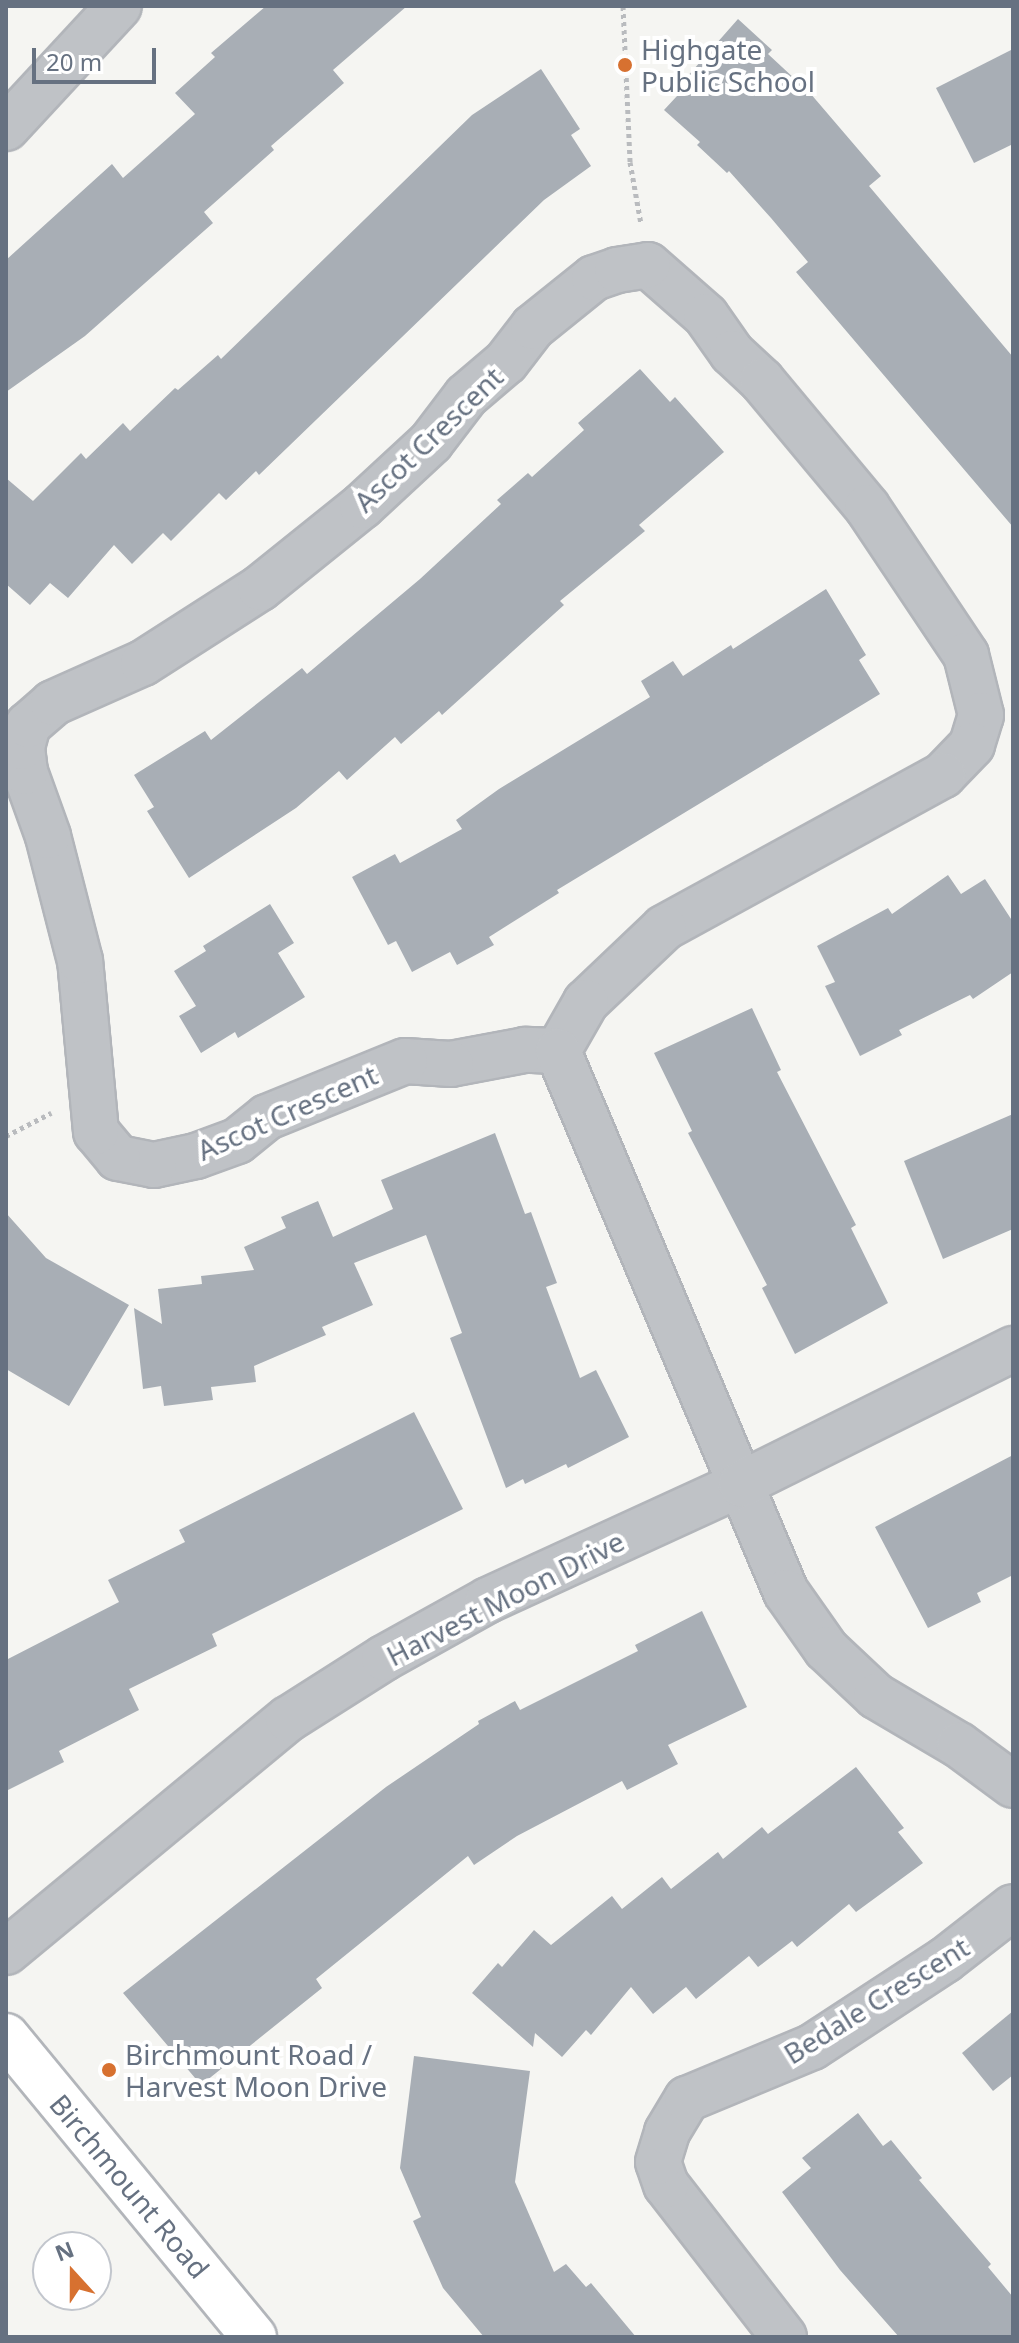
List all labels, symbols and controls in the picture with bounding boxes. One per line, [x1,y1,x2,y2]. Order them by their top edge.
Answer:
scale bar [36,32,160,82]
place label: Highgate Public School [641,32,815,98]
text: 20 m [46,45,102,78]
marker: Highgate Public School [616,56,634,74]
street label: Ascot Crescent [347,360,509,518]
street label: Ascot Crescent [192,1057,382,1167]
street label: Harvest Moon Drive [381,1524,629,1672]
street label: Bedale Crescent [777,1930,975,2070]
place label: Birchmount Road / Harvest Moon Drive [125,2037,387,2103]
marker: Birchmount Road / Harvest Moon Drive [100,2061,118,2079]
street label: Birchmount Road [43,2087,217,2285]
north arrow [32,2231,112,2311]
text: N [50,2233,78,2268]

